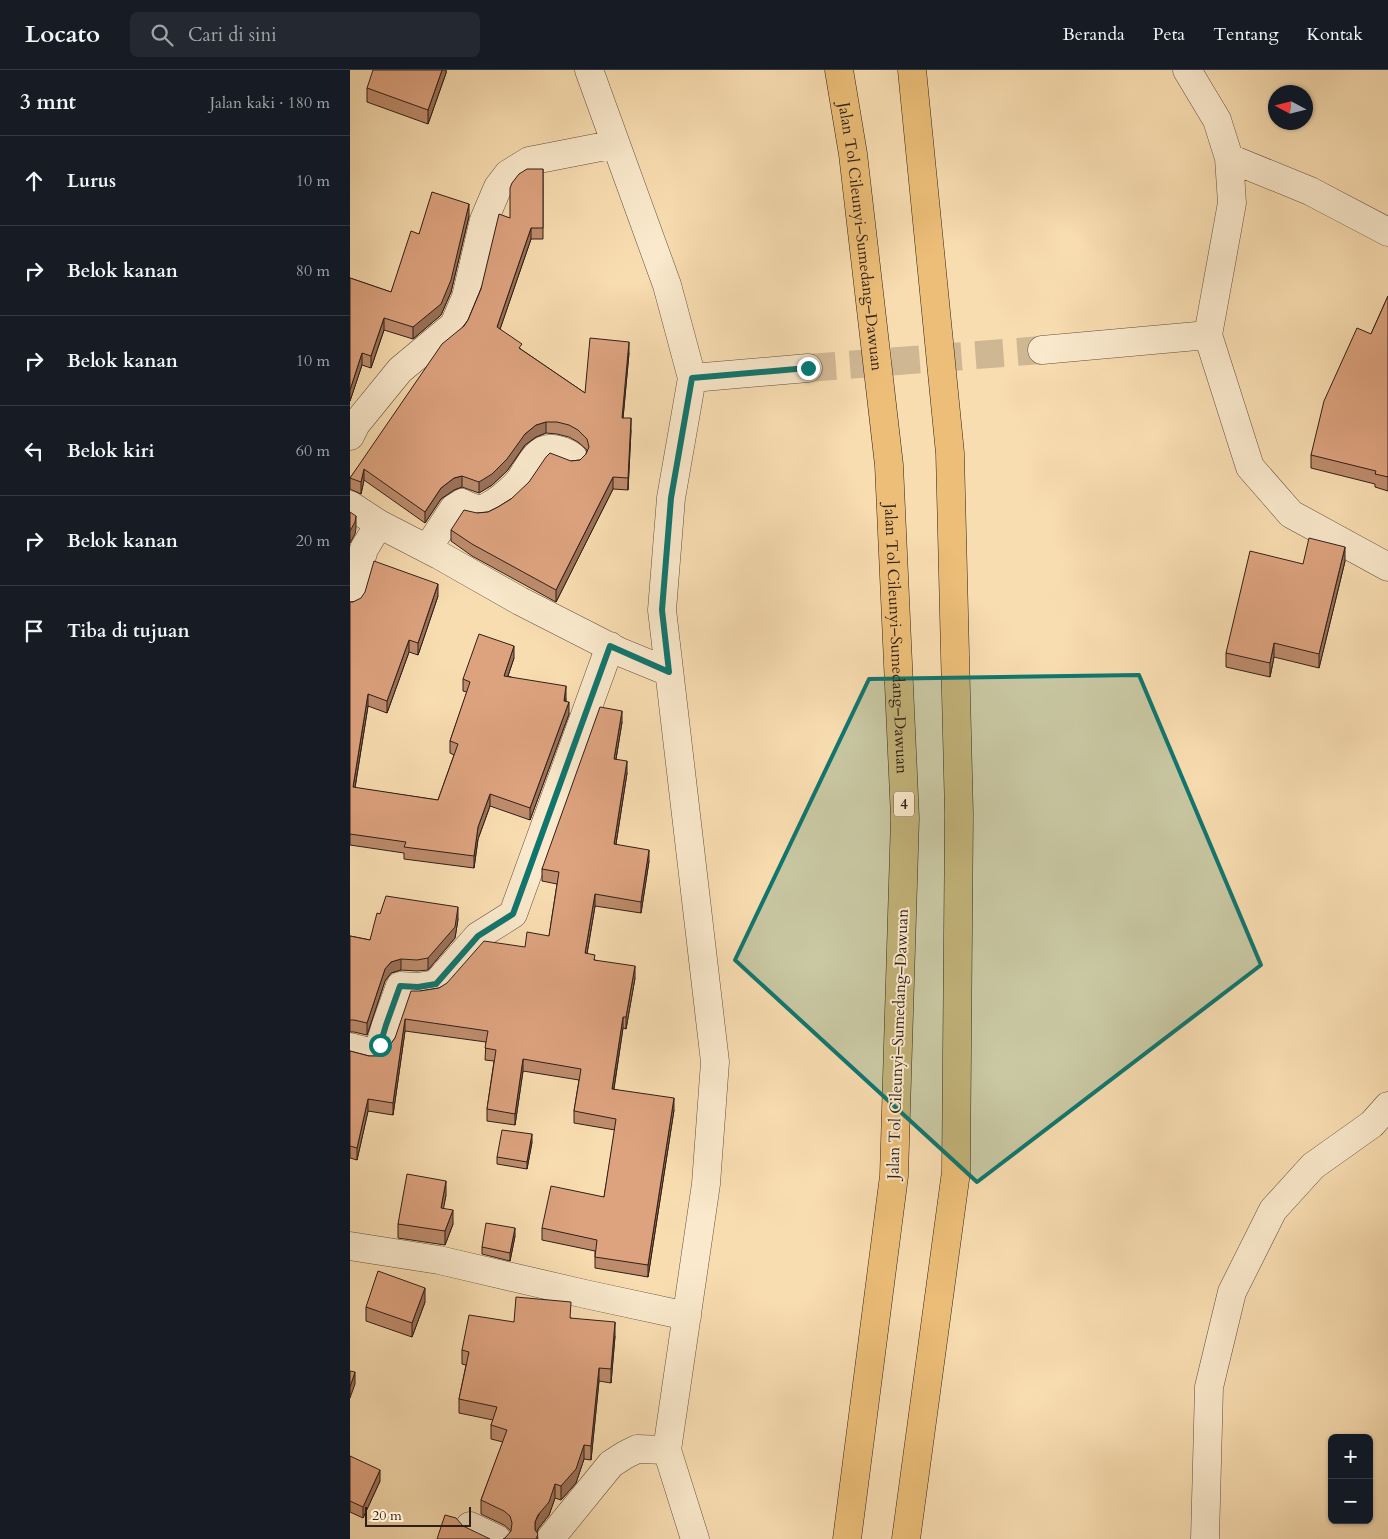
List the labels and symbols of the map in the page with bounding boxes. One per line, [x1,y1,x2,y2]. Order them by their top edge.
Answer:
north arrow [1268,85,1313,130]
street label: Jalan Tol Cileunyi–Sumedang–Dawuan [832,99,888,372]
route end [797,357,820,380]
street label: Jalan Tol Cileunyi–Sumedang–Dawuan [879,501,913,774]
road number: 4 [894,792,914,816]
street label: Jalan Tol Cileunyi–Sumedang–Dawuan [882,908,914,1182]
route start [369,1034,392,1057]
scale bar [365,1504,471,1527]

